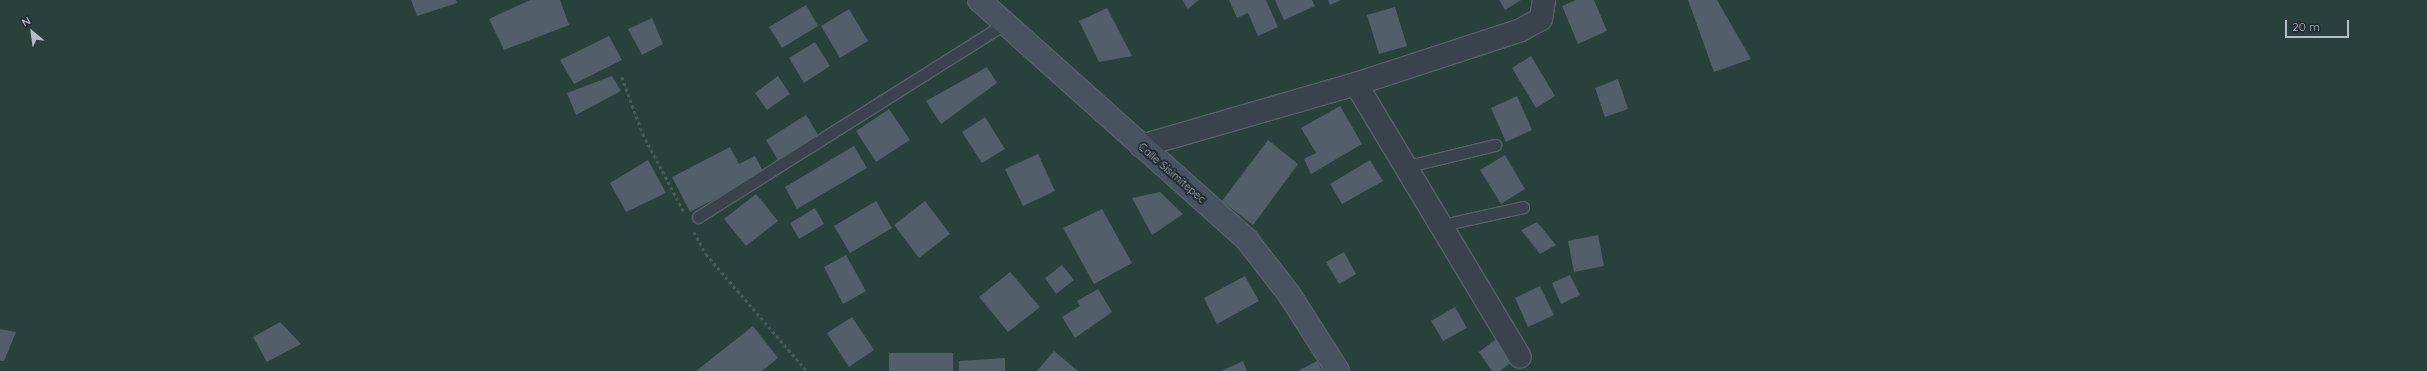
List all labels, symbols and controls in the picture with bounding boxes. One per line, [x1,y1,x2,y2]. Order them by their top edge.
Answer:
north arrow [12,12,52,52]
scale bar [2287,12,2351,38]
text: N [19,13,33,30]
text: 20 m [2292,19,2320,34]
street label: Calle Sisimitepec [1136,140,1208,206]

